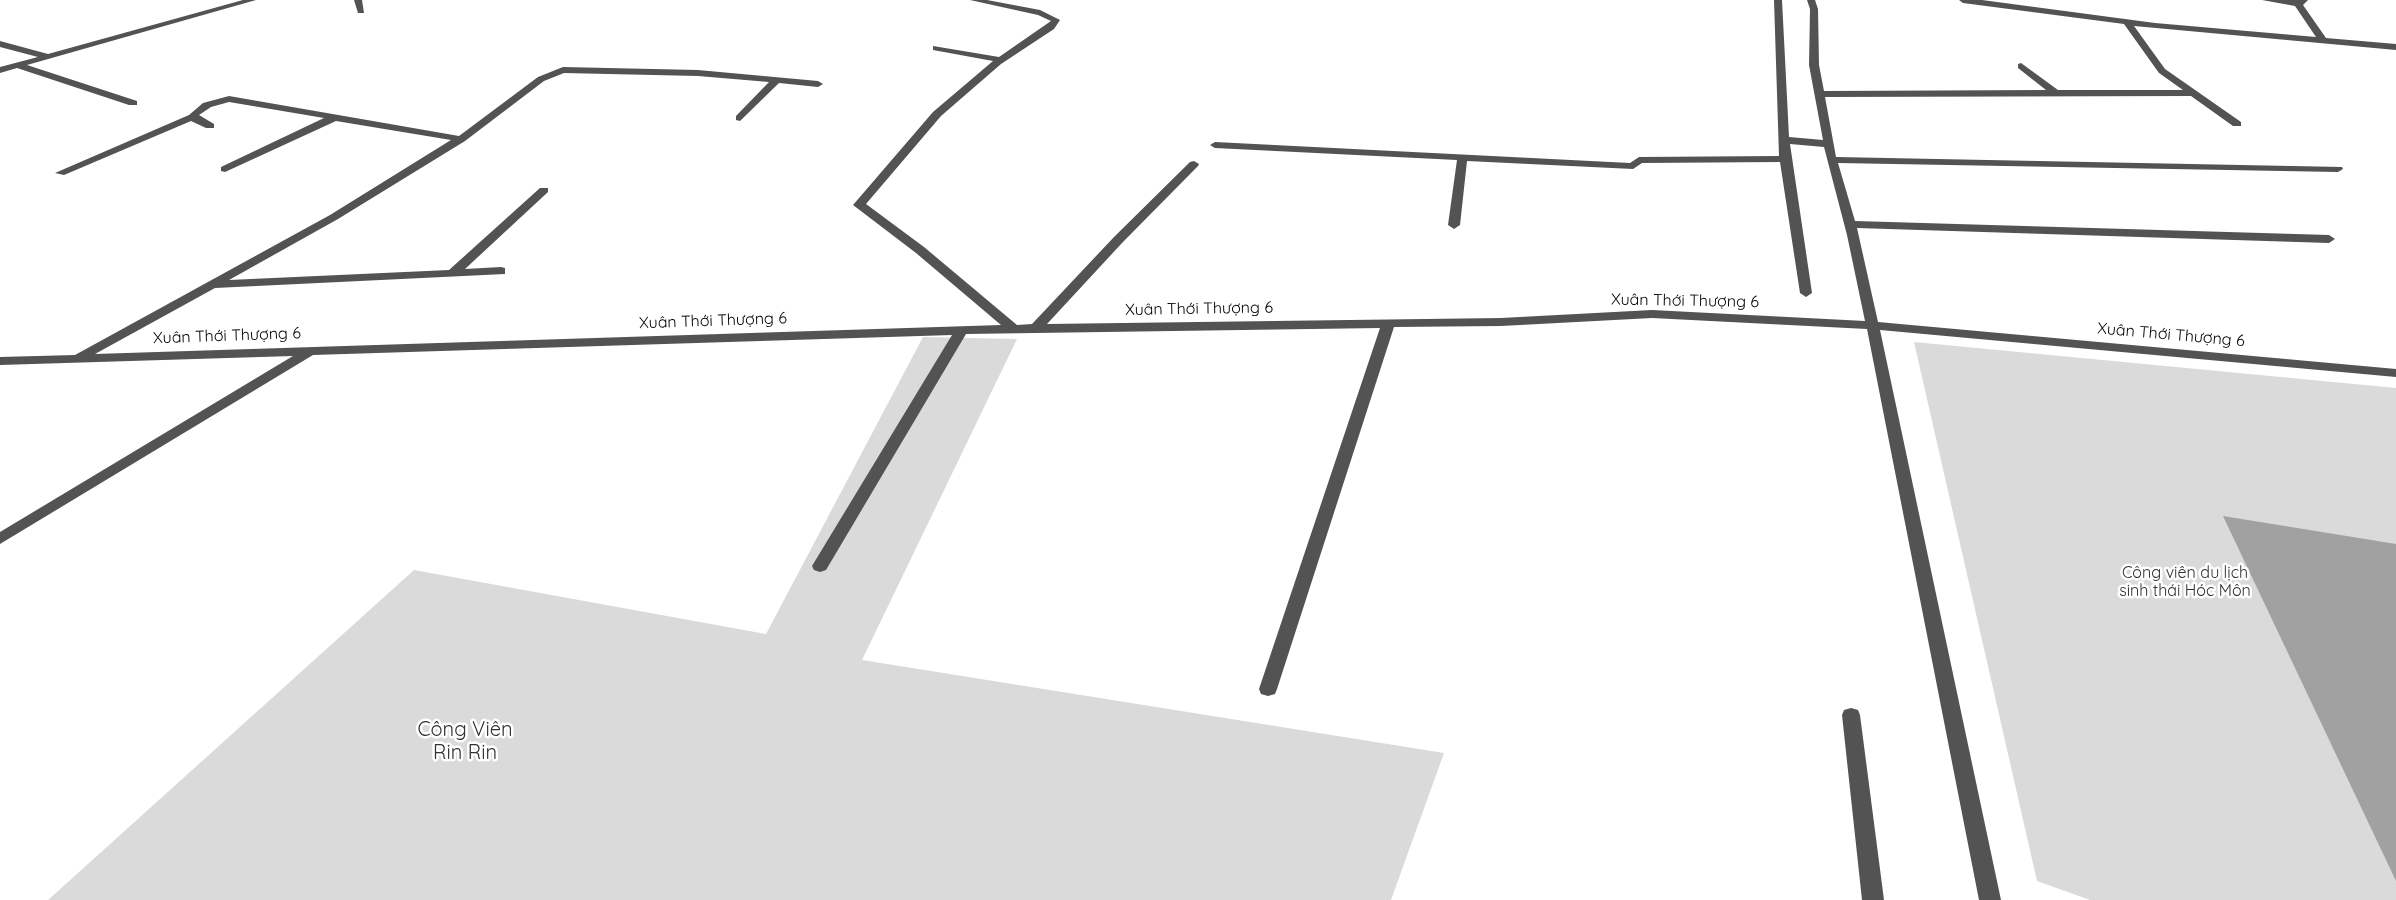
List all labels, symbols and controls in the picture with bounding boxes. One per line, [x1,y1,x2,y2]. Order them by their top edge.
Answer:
street label: Xuân Thới Thượng 6 [1611,290,1759,312]
street label: Xuân Thới Thượng 6 [1125,298,1273,320]
street label: Xuân Thới Thượng 6 [639,309,787,333]
street label: Xuân Thới Thượng 6 [2097,319,2245,351]
street label: Xuân Thới Thượng 6 [153,324,301,348]
park label: Công viên du lịch sinh thái Hóc Môn [2119,563,2251,601]
park label: Công Viên Rin Rin [417,718,513,765]

